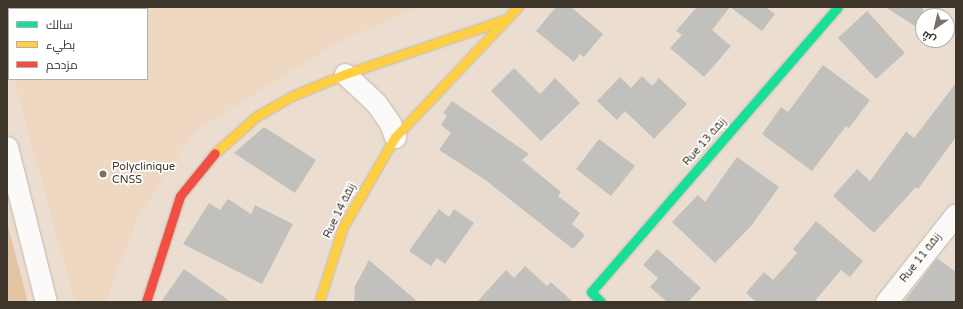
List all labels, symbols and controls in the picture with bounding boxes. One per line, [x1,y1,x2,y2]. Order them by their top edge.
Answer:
legend [8,8,148,80]
north arrow [915,8,955,48]
text: سالك [46,18,73,32]
text: ش [919,28,938,47]
text: بطيء [46,38,75,52]
text: مزدحم [46,58,78,72]
street label: Rue 13 زنقة [680,115,730,169]
place label: Polyclinique CNSS [112,161,175,187]
marker: Polyclinique CNSS [97,168,109,180]
street label: Rue 14 زنقة [321,181,359,241]
street label: Rue 11 زنقة [897,230,945,286]

